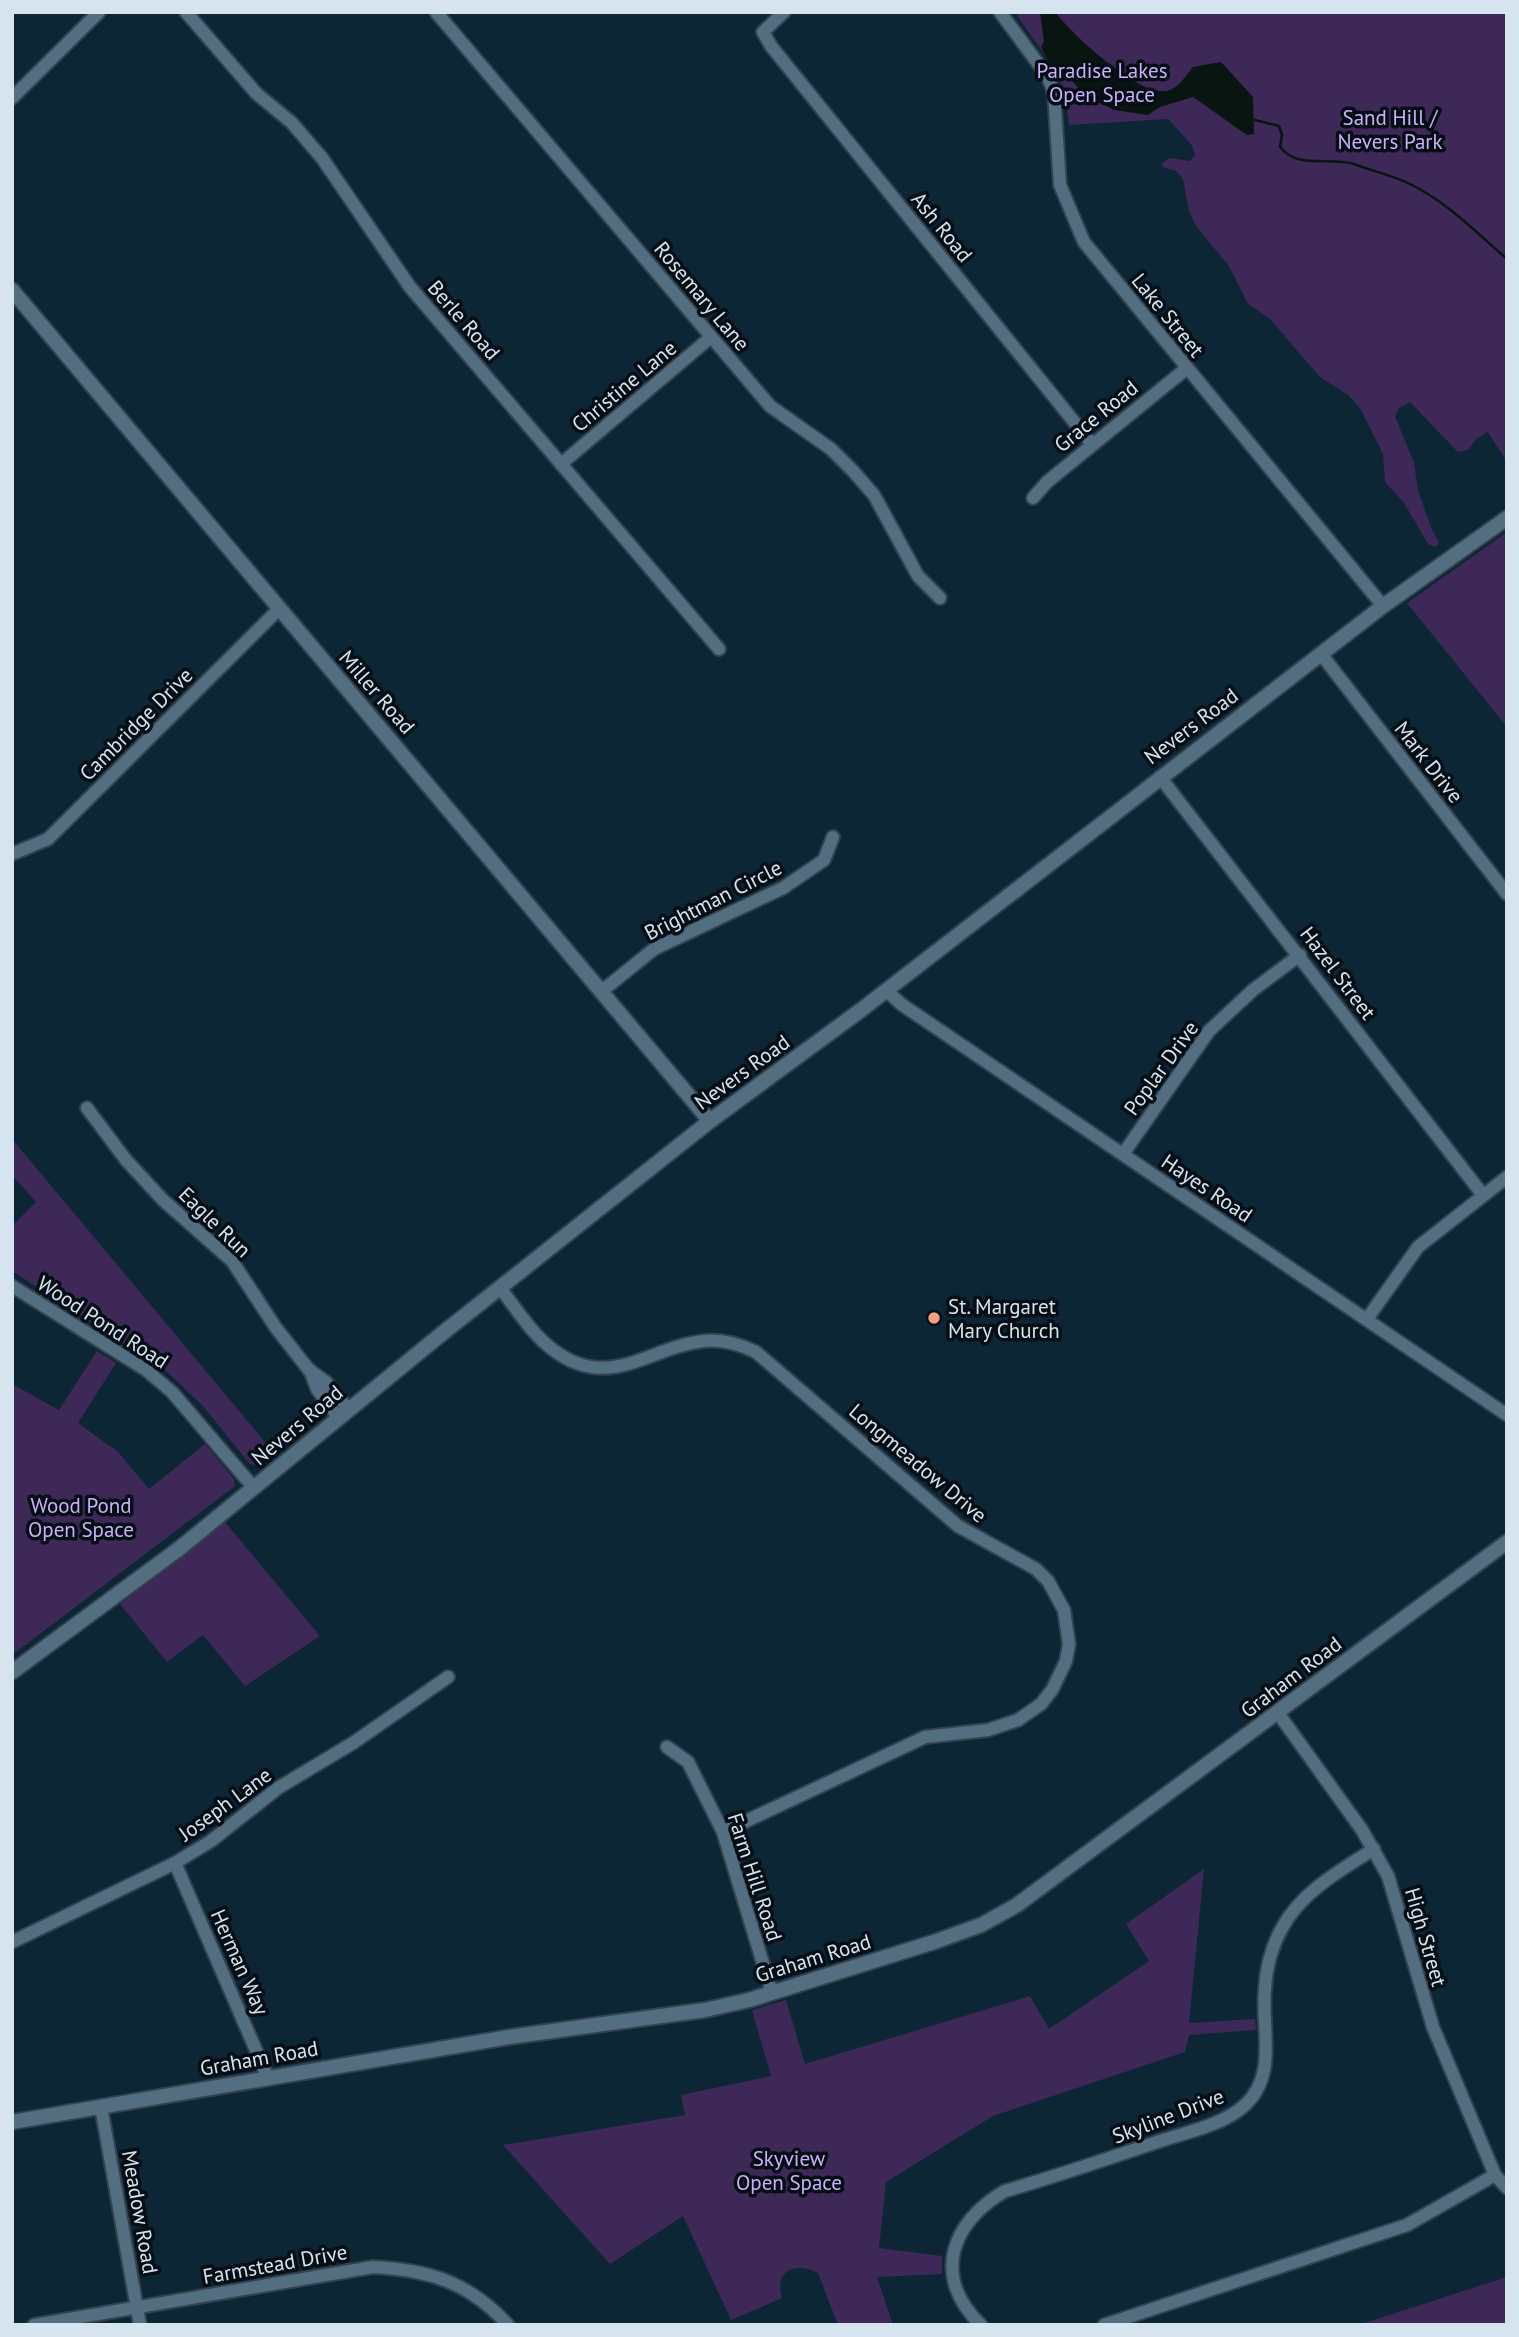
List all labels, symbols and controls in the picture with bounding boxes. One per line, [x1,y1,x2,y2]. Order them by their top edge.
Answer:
park label: Paradise Lakes Open Space [1036,57,1168,108]
park label: Sand Hill / Nevers Park [1337,104,1443,155]
street label: Ash Road [905,186,979,268]
street label: Rosemary Lane [648,236,756,356]
street label: Lake Street [1126,267,1210,363]
street label: Berle Road [422,275,506,365]
street label: Christine Lane [566,334,682,438]
street label: Grace Road [1049,374,1143,458]
street label: Miller Road [333,645,421,739]
street label: Cambridge Drive [74,662,198,786]
street label: Nevers Road [1139,682,1243,770]
street label: Mark Drive [1389,716,1469,808]
street label: Brightman Circle [640,854,786,946]
street label: Hazel Street [1294,921,1382,1025]
street label: Poplar Drive [1118,1016,1204,1120]
street label: Nevers Road [689,1028,795,1116]
street label: Hayes Road [1156,1148,1258,1228]
street label: Eagle Run [173,1181,257,1263]
street label: Wood Pond Road [32,1270,174,1374]
place label: St. Margaret Mary Church [948,1293,1060,1344]
marker: St. Margaret Mary Church [926,1310,942,1326]
street label: Nevers Road [246,1379,348,1471]
street label: Longmeadow Drive [844,1397,992,1529]
park label: Wood Pond Open Space [28,1492,134,1543]
street label: Graham Road [1235,1630,1347,1724]
street label: Joseph Lane [172,1761,277,1847]
street label: Farm Hill Road [722,1810,788,1944]
street label: High Street [1399,1884,1453,1990]
street label: Herman Way [205,1905,275,2019]
street label: Graham Road [752,1928,874,1988]
street label: Graham Road [198,2034,320,2082]
street label: Skyline Drive [1108,2082,1228,2150]
park label: Skyview Open Space [736,2145,842,2196]
street label: Meadow Road [116,2148,164,2276]
street label: Farmstead Drive [201,2238,349,2290]

